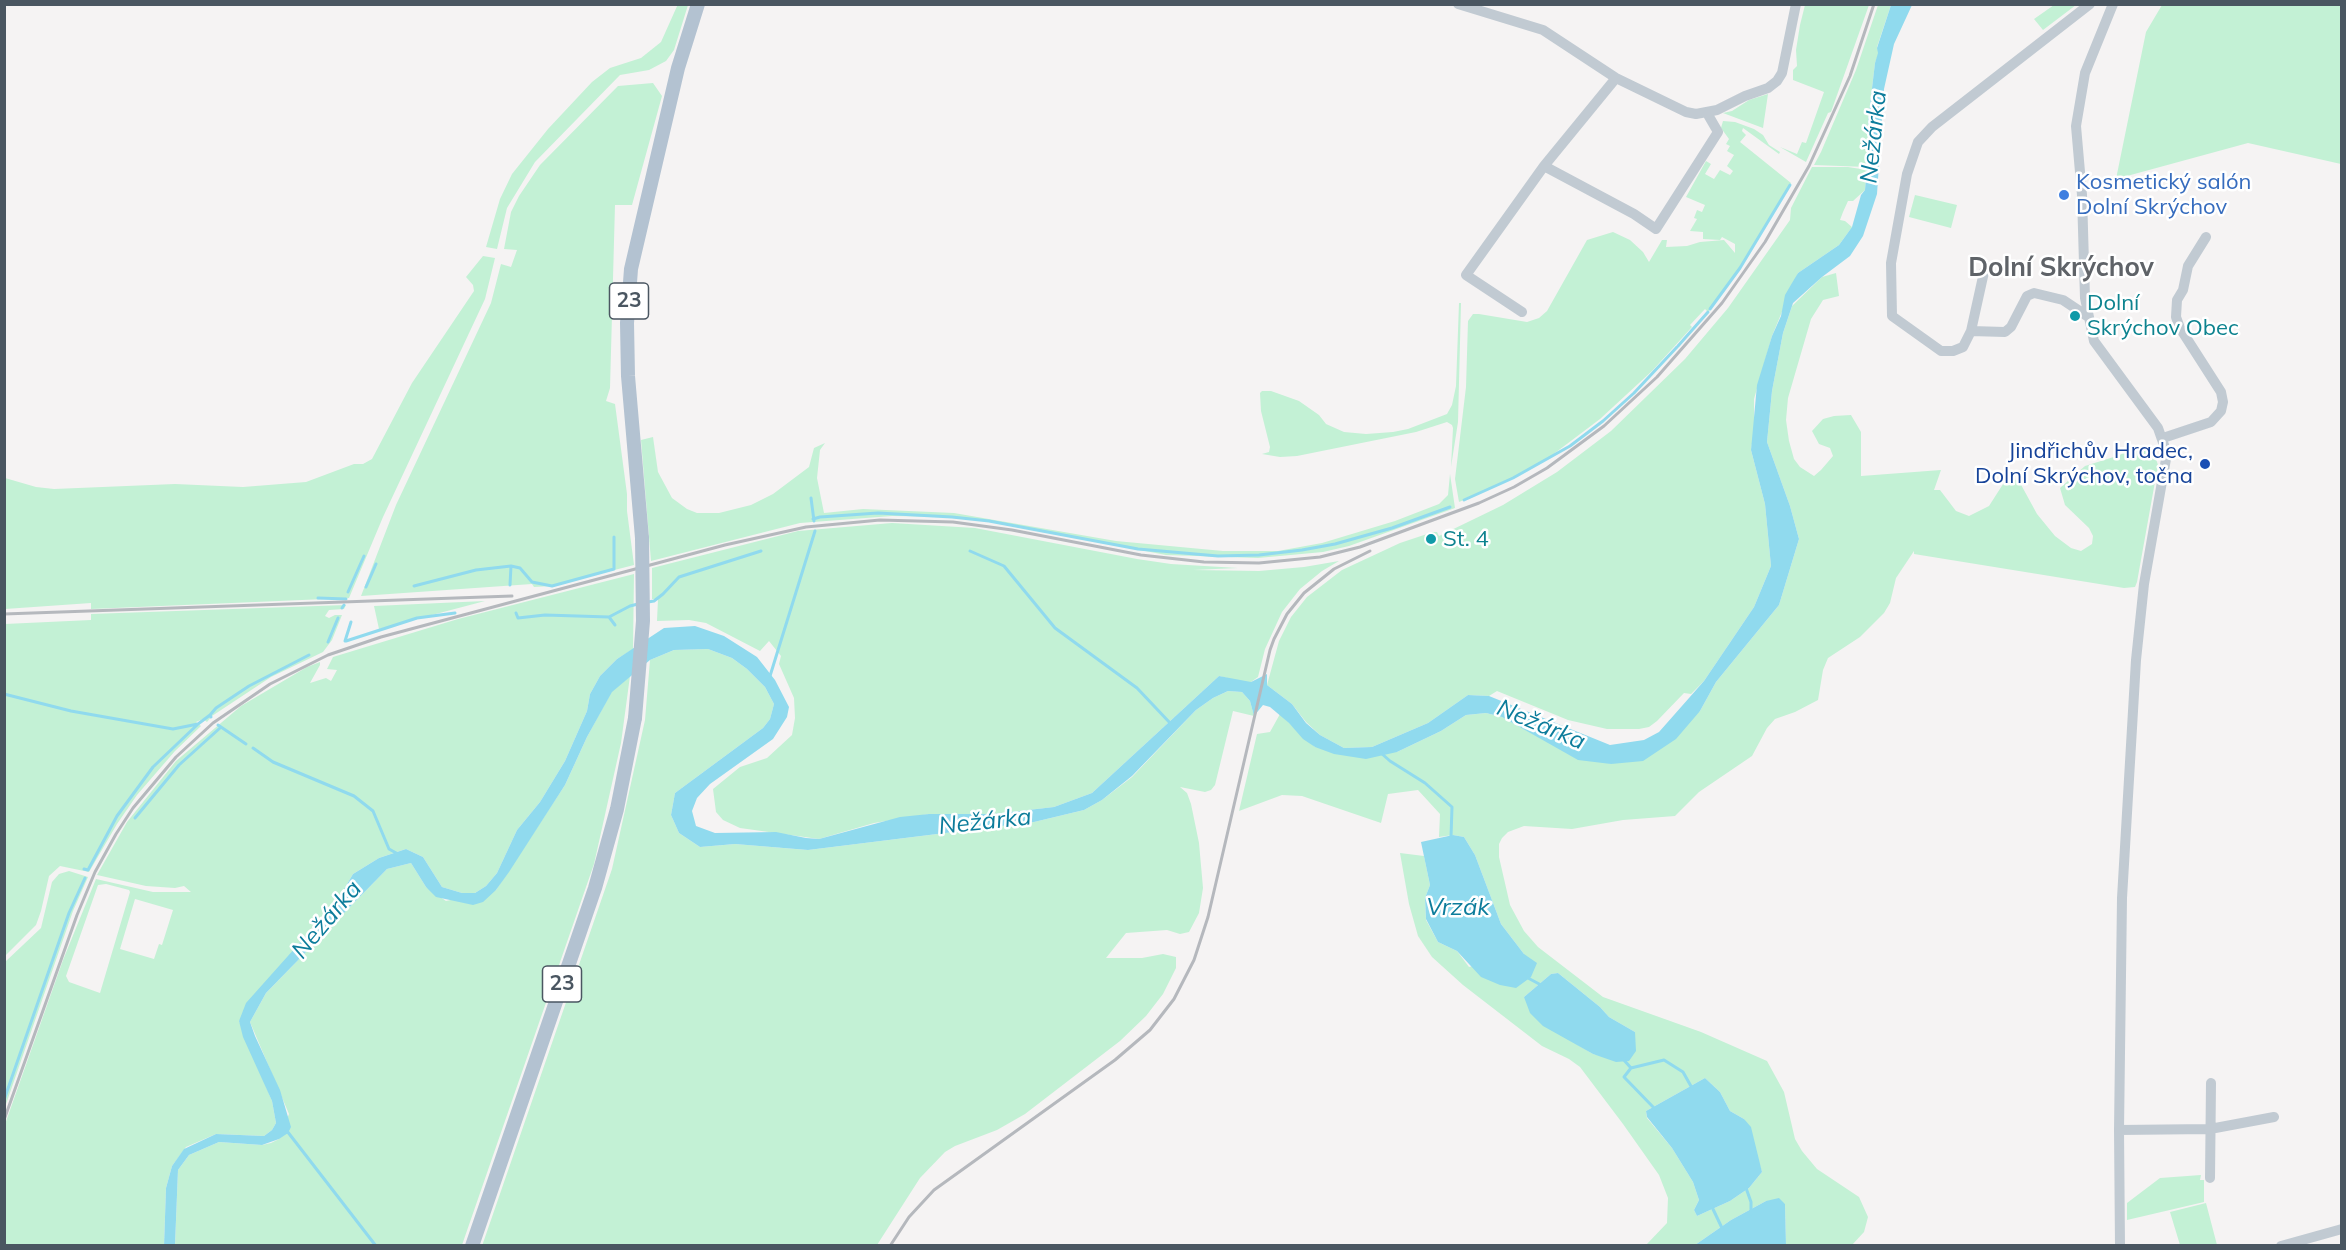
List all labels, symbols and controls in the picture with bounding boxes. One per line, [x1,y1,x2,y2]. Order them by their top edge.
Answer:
water label: Nežárka [1855,89,1893,185]
place label: Kosmetický salón Dolní Skrýchov [2076,169,2251,220]
marker: Kosmetický salón Dolní Skrýchov [2057,188,2071,202]
district label: Dolní Skrýchov [1968,252,2154,284]
road number: 23 [610,283,648,319]
place label: Dolní Skrýchov Obec [2087,290,2239,342]
marker: Dolní Skrýchov Obec [2068,309,2082,323]
place label: Jindřichův Hradec, Dolní Skrýchov, točna [1975,438,2193,490]
marker: Jindřichův Hradec, Dolní Skrýchov, točna [2198,457,2212,471]
place label: St. 4 [1443,526,1489,552]
marker: St. 4 [1424,532,1438,546]
water label: Nežárka [1493,694,1589,756]
water label: Nežárka [937,803,1033,841]
water label: Nežárka [286,875,368,965]
water label: Vrzák [1426,894,1490,922]
road number: 23 [542,966,582,1002]

